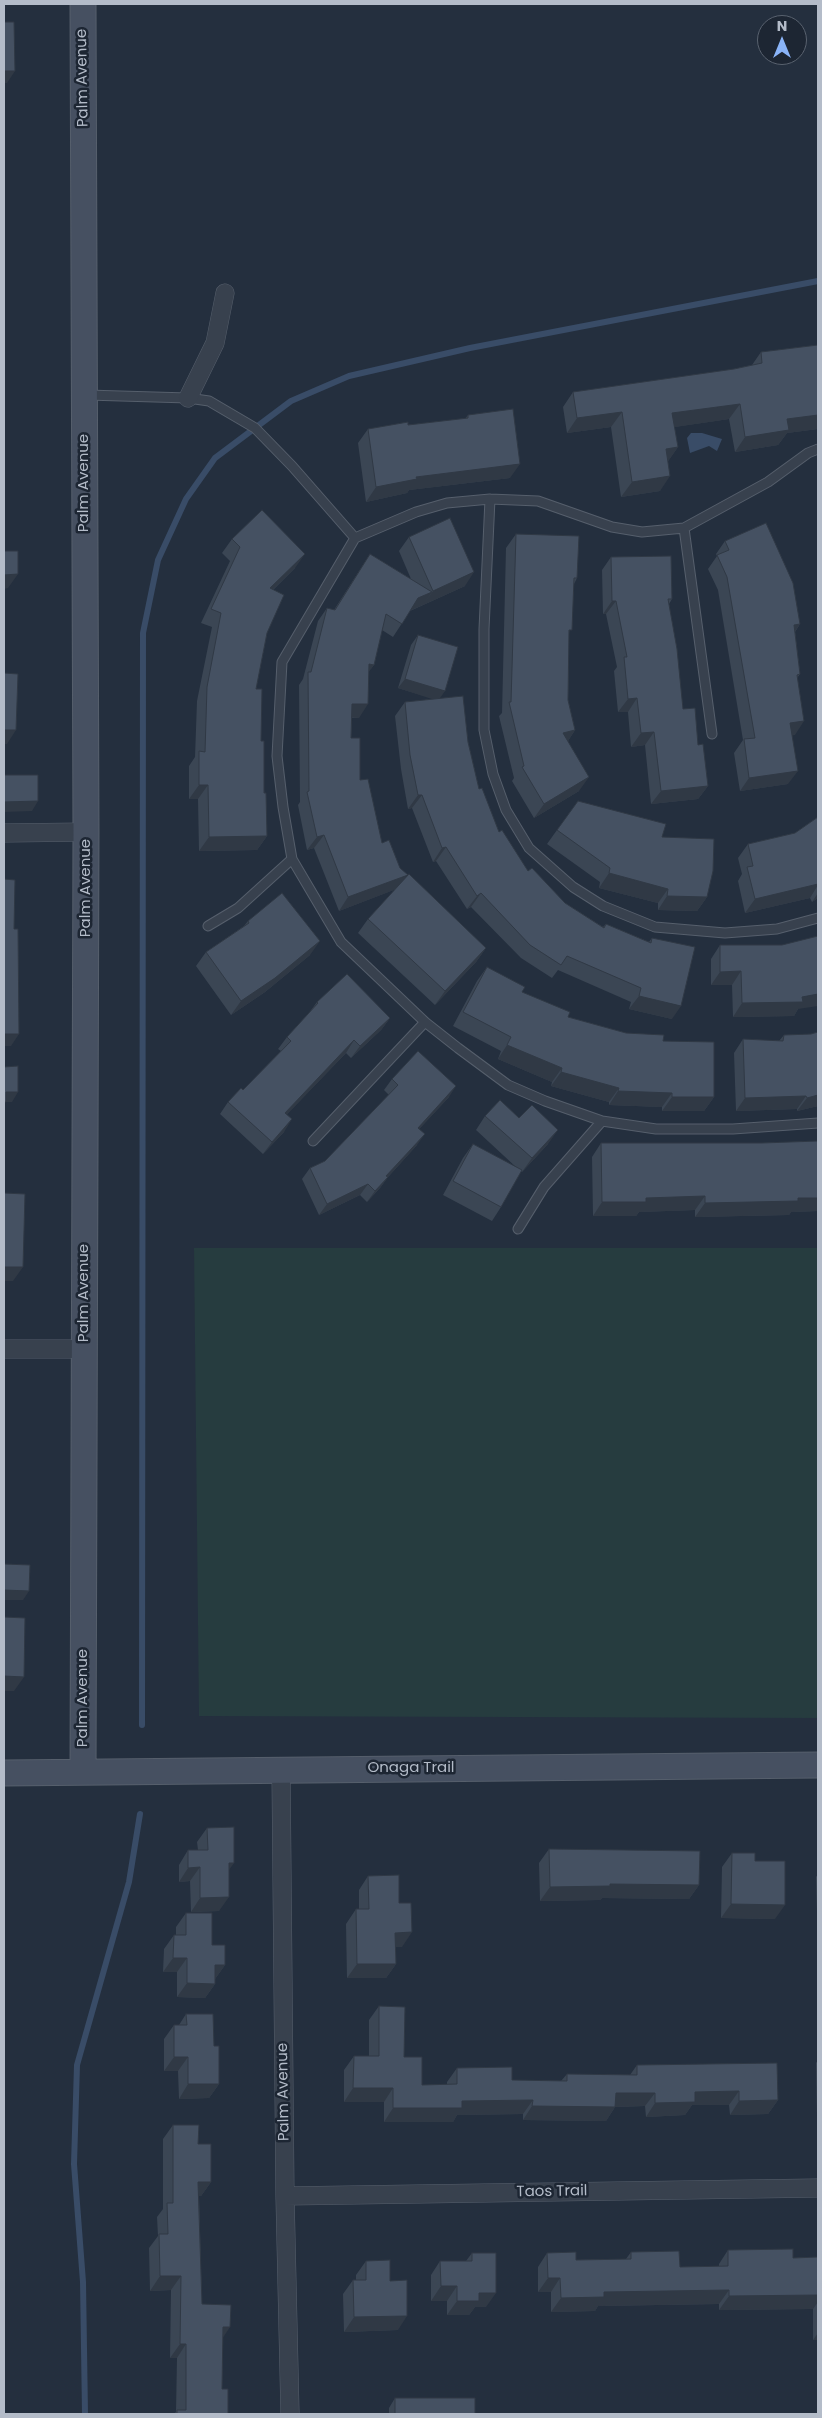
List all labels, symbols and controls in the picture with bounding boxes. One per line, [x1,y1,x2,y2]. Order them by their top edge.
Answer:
north arrow [757,15,807,65]
text: N [777,16,787,36]
street label: Palm Avenue [73,29,93,127]
street label: Palm Avenue [75,434,93,532]
street label: Palm Avenue [77,839,95,937]
street label: Palm Avenue [75,1244,93,1342]
street label: Palm Avenue [74,1649,92,1747]
street label: Onaga Trail [367,1759,455,1777]
street label: Palm Avenue [274,2043,294,2141]
street label: Taos Trail [516,2182,588,2202]

